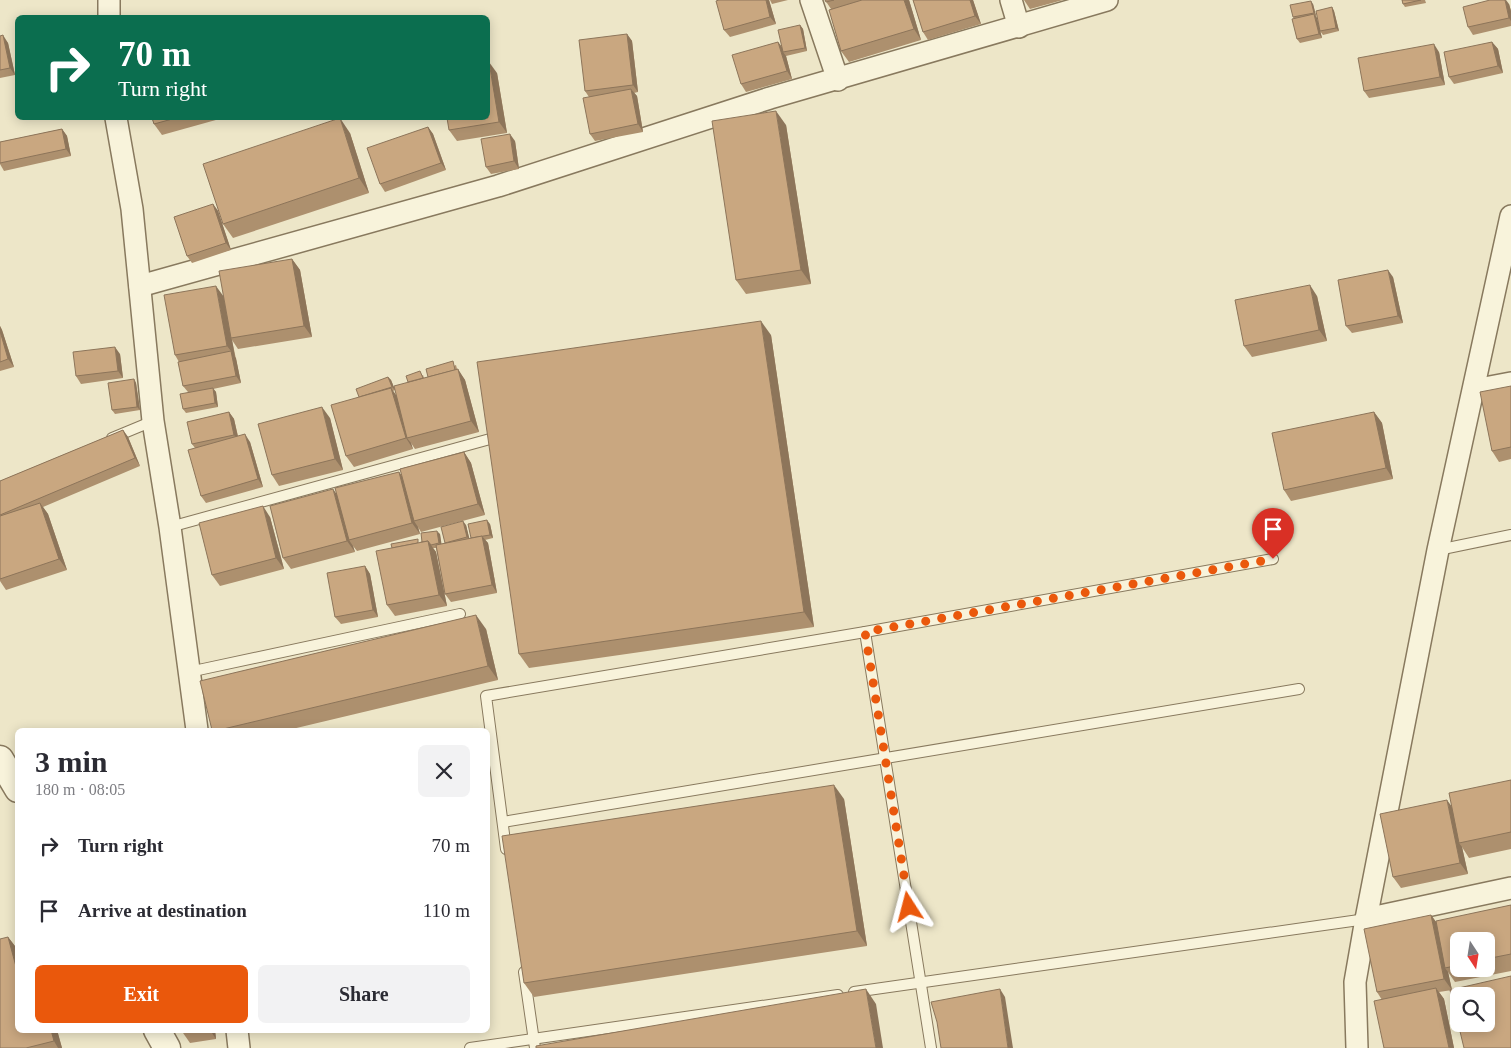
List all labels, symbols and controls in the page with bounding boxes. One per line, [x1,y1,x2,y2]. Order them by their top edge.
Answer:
icon: right [35,35,100,100]
text: 70 m [118,35,191,74]
text: Turn right [118,76,207,101]
pin [1252,508,1294,559]
icon: arrive [1259,515,1287,543]
text: 3 min [35,745,108,778]
button: close [418,745,470,797]
text: 180 m · 08:05 [35,781,125,798]
icon: right [35,832,63,860]
text: Turn right [78,835,163,856]
text: 70 m [431,835,470,856]
position arrow [882,880,934,932]
icon: arrive [35,897,63,925]
text: Arrive at destination [78,900,247,921]
text: 110 m [423,900,470,921]
north arrow [1450,932,1495,978]
map controls [1450,932,1495,1032]
button: Exit [35,965,248,1023]
button: Share [258,965,470,1023]
button: search [1450,987,1495,1032]

